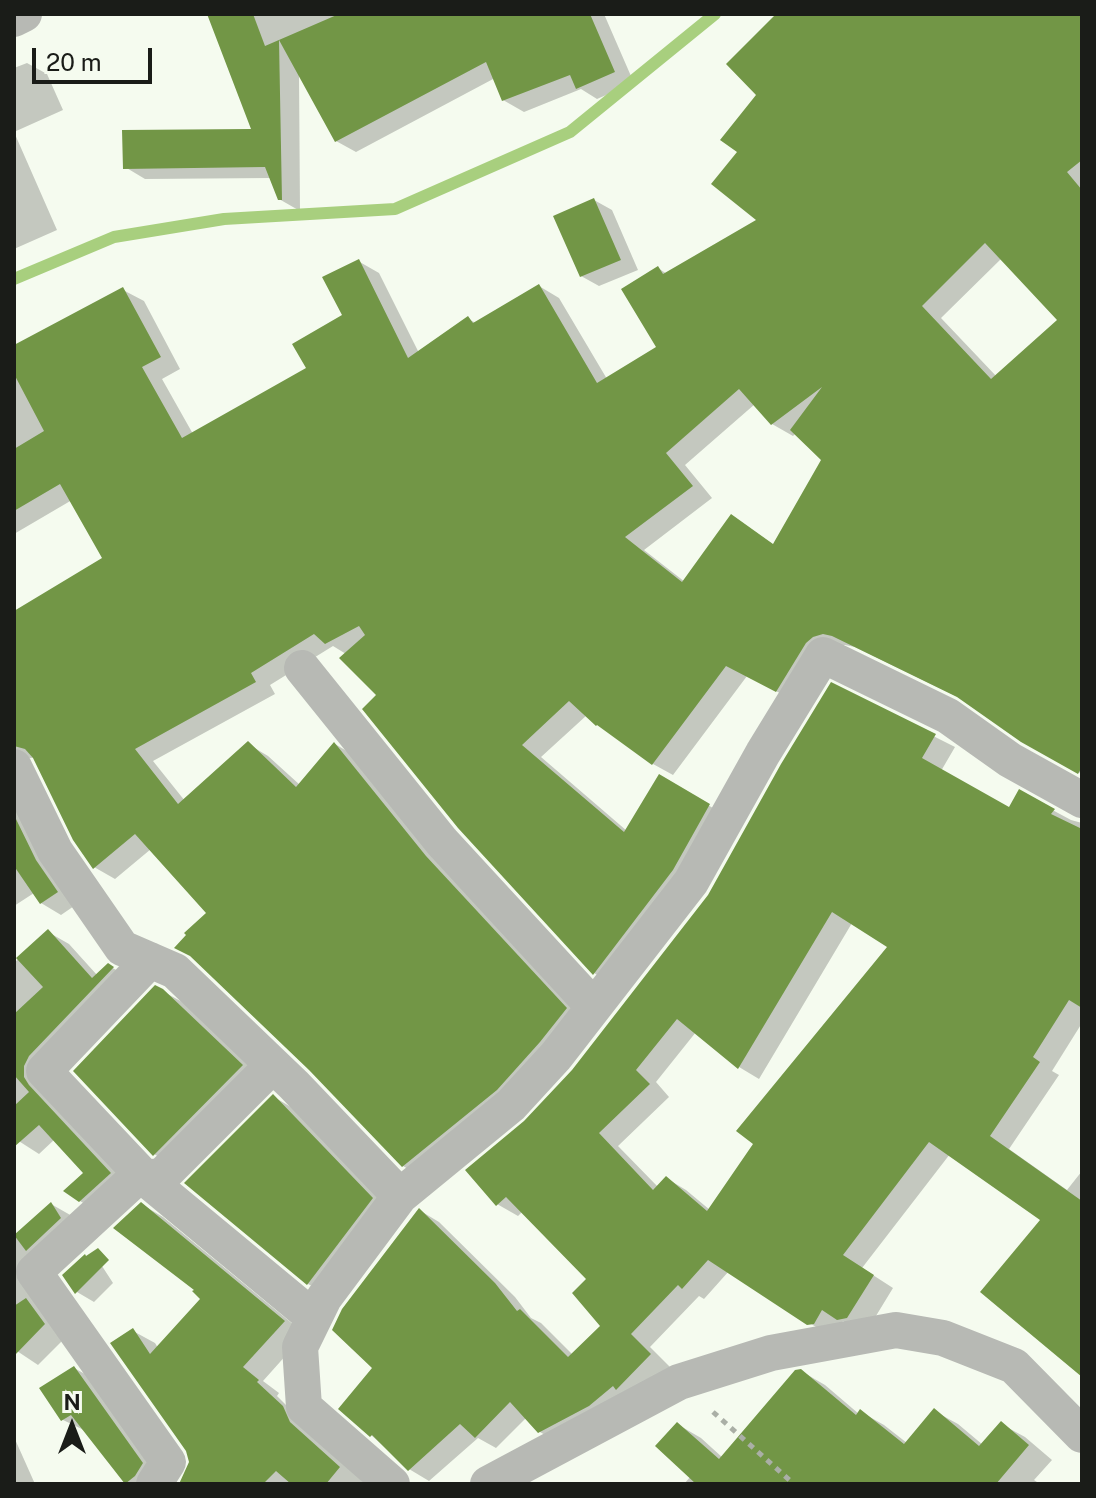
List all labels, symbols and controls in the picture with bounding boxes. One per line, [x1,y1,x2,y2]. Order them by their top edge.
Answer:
scale bar [36,32,156,82]
text: 20 m [46,48,102,76]
north arrow [32,1386,112,1466]
text: N [63,1389,81,1415]

